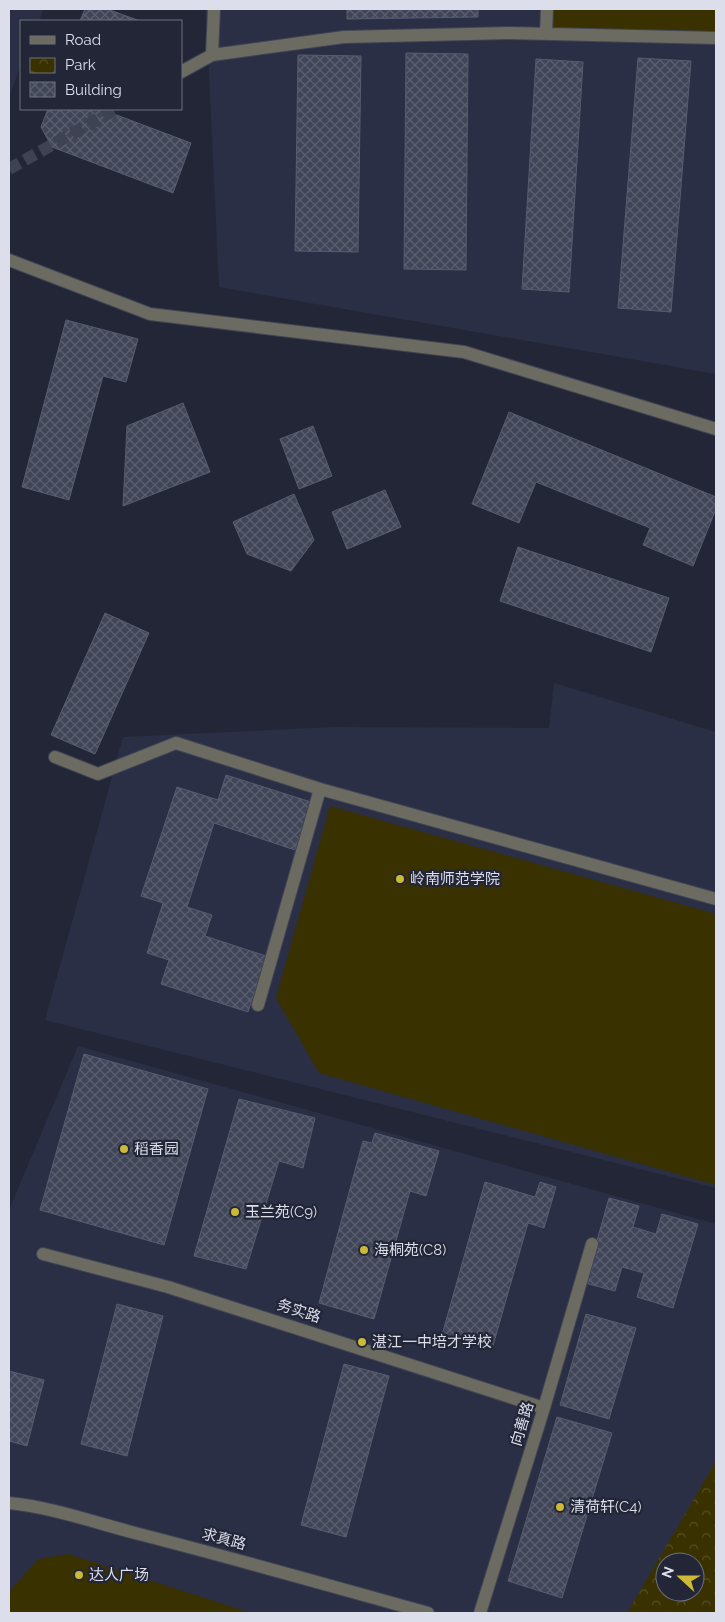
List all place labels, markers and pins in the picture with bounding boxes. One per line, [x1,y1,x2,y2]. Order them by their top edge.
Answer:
place label: 岭南师范学院 [410,870,500,888]
marker: 岭南师范学院 [394,873,406,885]
place label: 稻香园 [134,1140,179,1158]
marker: 稻香园 [118,1143,130,1155]
place label: 玉兰苑(C9) [245,1203,317,1221]
marker: 玉兰苑(C9) [229,1206,241,1218]
place label: 海桐苑(C8) [374,1241,446,1259]
marker: 海桐苑(C8) [358,1244,370,1256]
place label: 湛江一中培才学校 [372,1333,492,1351]
marker: 湛江一中培才学校 [356,1336,368,1348]
place label: 清荷轩(C4) [570,1498,642,1516]
marker: 清荷轩(C4) [554,1501,566,1513]
place label: 达人广场 [89,1566,149,1584]
marker: 达人广场 [73,1569,85,1581]

